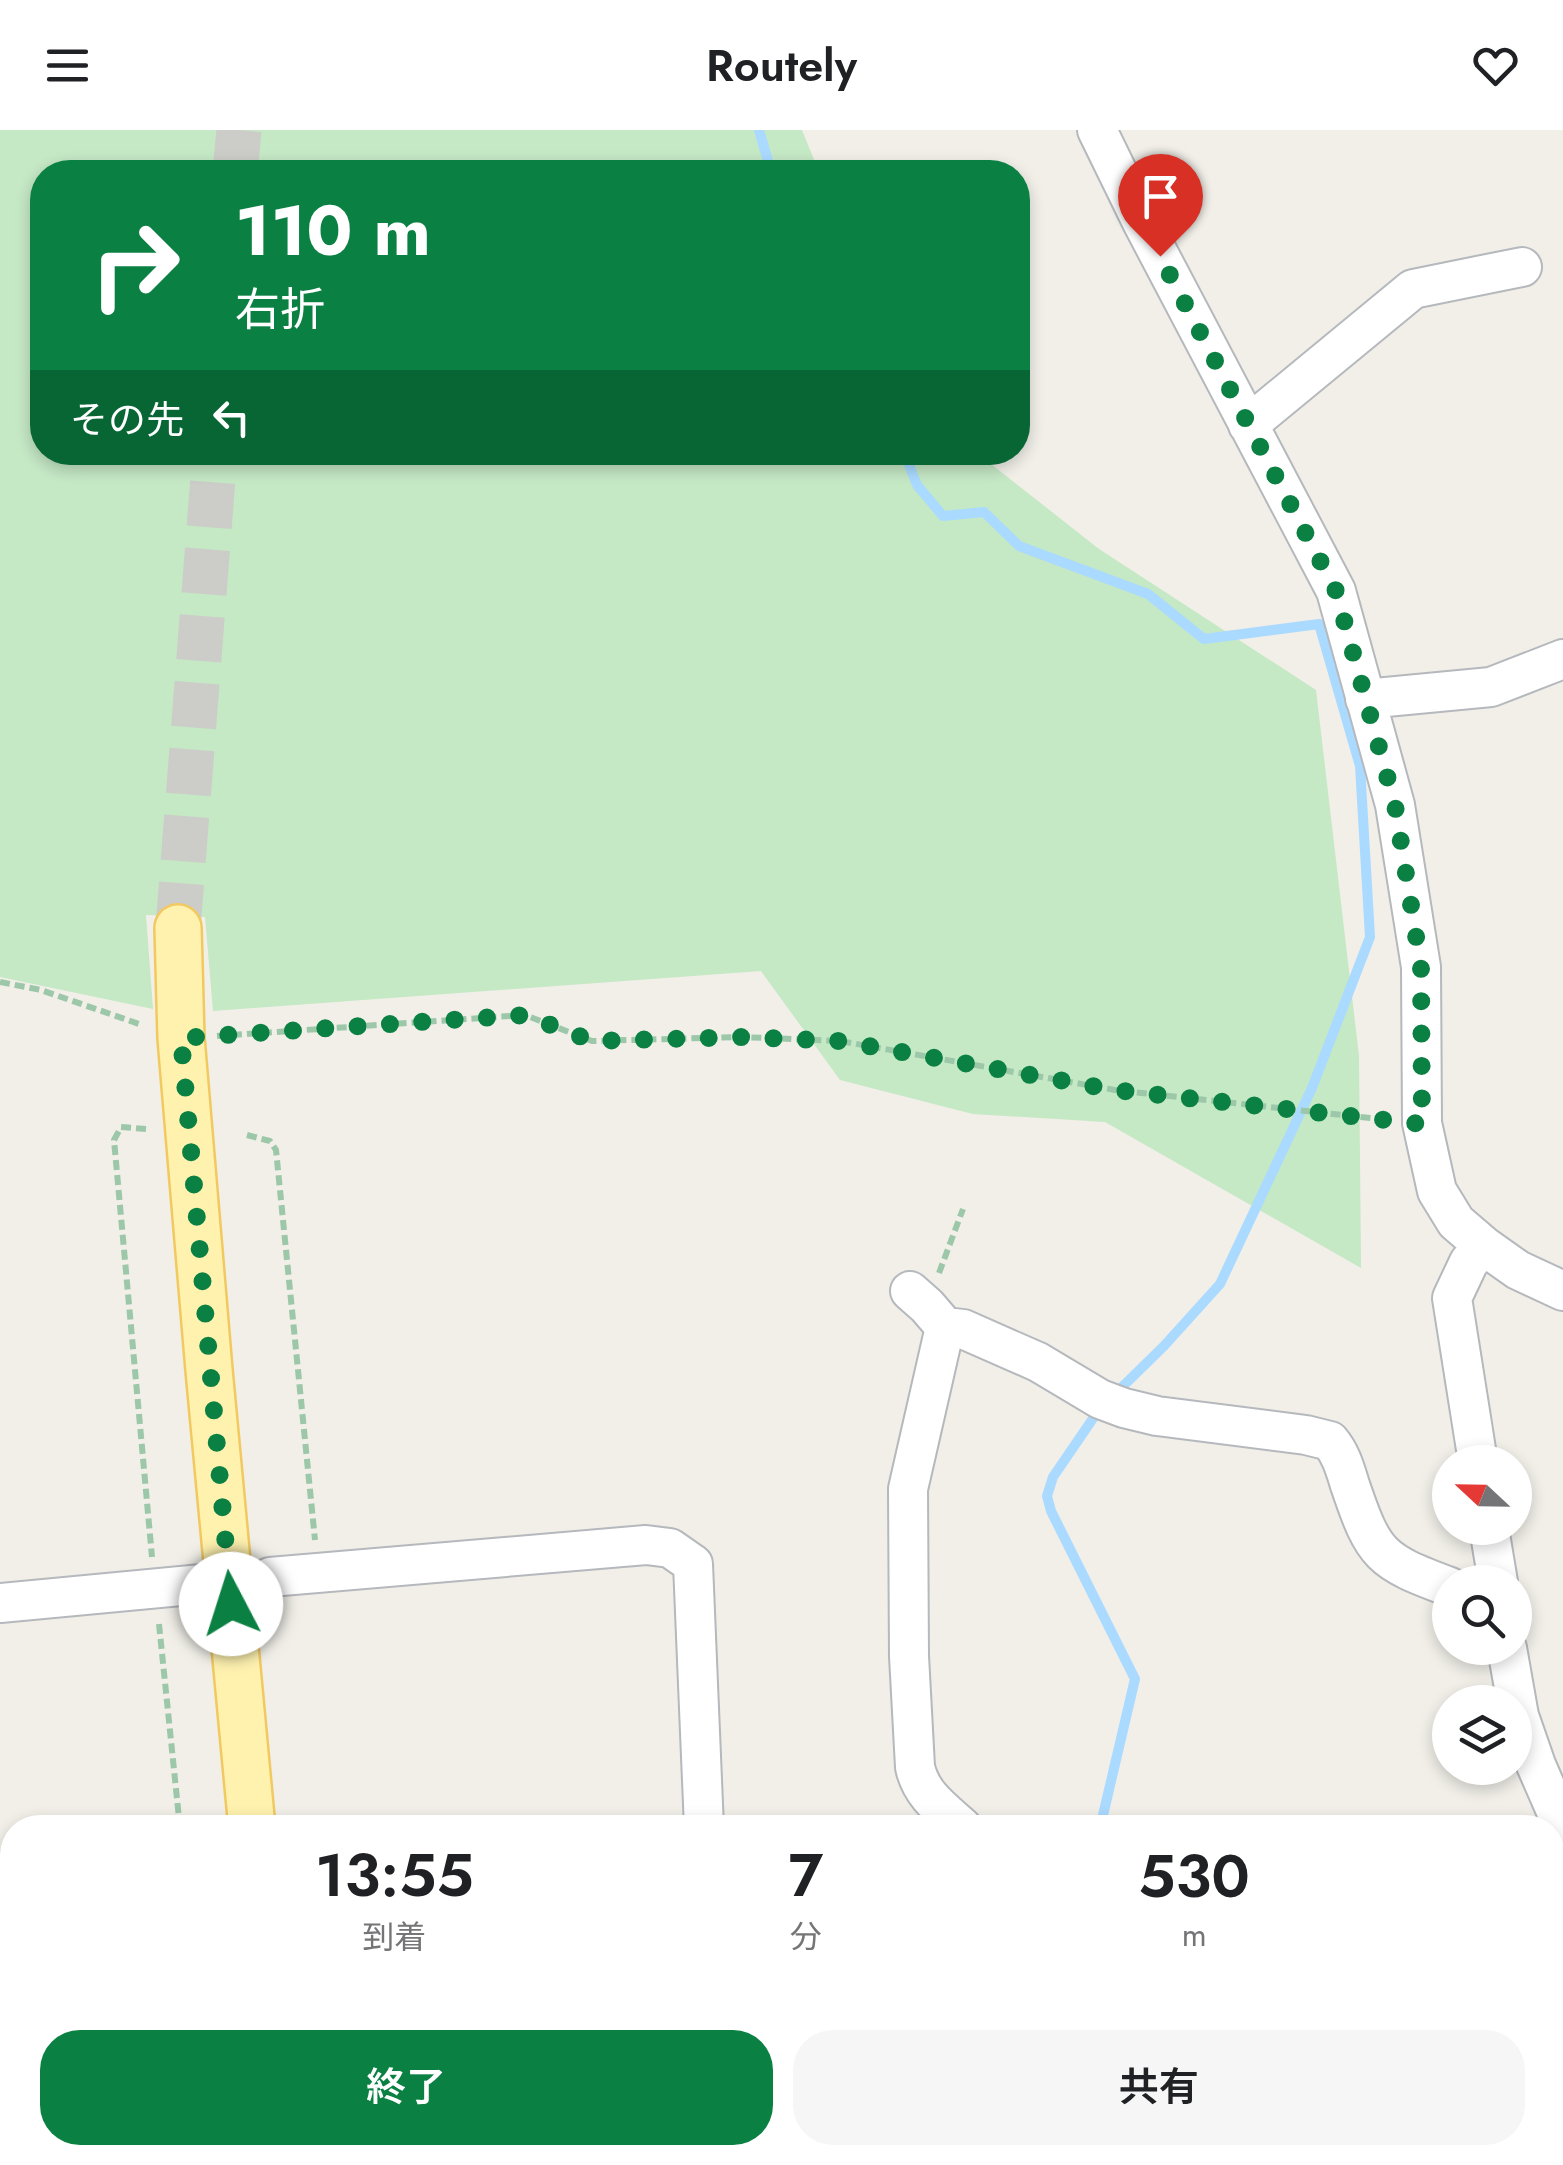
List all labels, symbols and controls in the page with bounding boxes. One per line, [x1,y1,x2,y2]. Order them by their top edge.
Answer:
text: Routely [706,33,857,98]
icon: menu [40,38,95,93]
icon: heart [1468,38,1523,93]
pin [1118,154,1203,257]
icon: arrive [1133,169,1188,224]
text: 110 m [235,180,431,281]
icon: right [70,200,200,330]
text: 右折 [235,277,325,342]
icon: left [204,390,259,445]
text: その先 [70,392,184,447]
north arrow [1432,1445,1532,1545]
map controls [1432,1445,1532,1785]
position arrow [179,1552,283,1656]
button: search [1432,1565,1532,1665]
button: layers [1432,1685,1532,1785]
text: 13:55 [315,1832,474,1919]
text: 7 [789,1832,823,1919]
text: 530 [1138,1833,1250,1920]
text: m [1182,1912,1207,1958]
text: 到着 [362,1914,426,1960]
text: 分 [790,1914,822,1960]
button: 終了 [40,2030,773,2145]
button: 共有 [793,2030,1525,2145]

